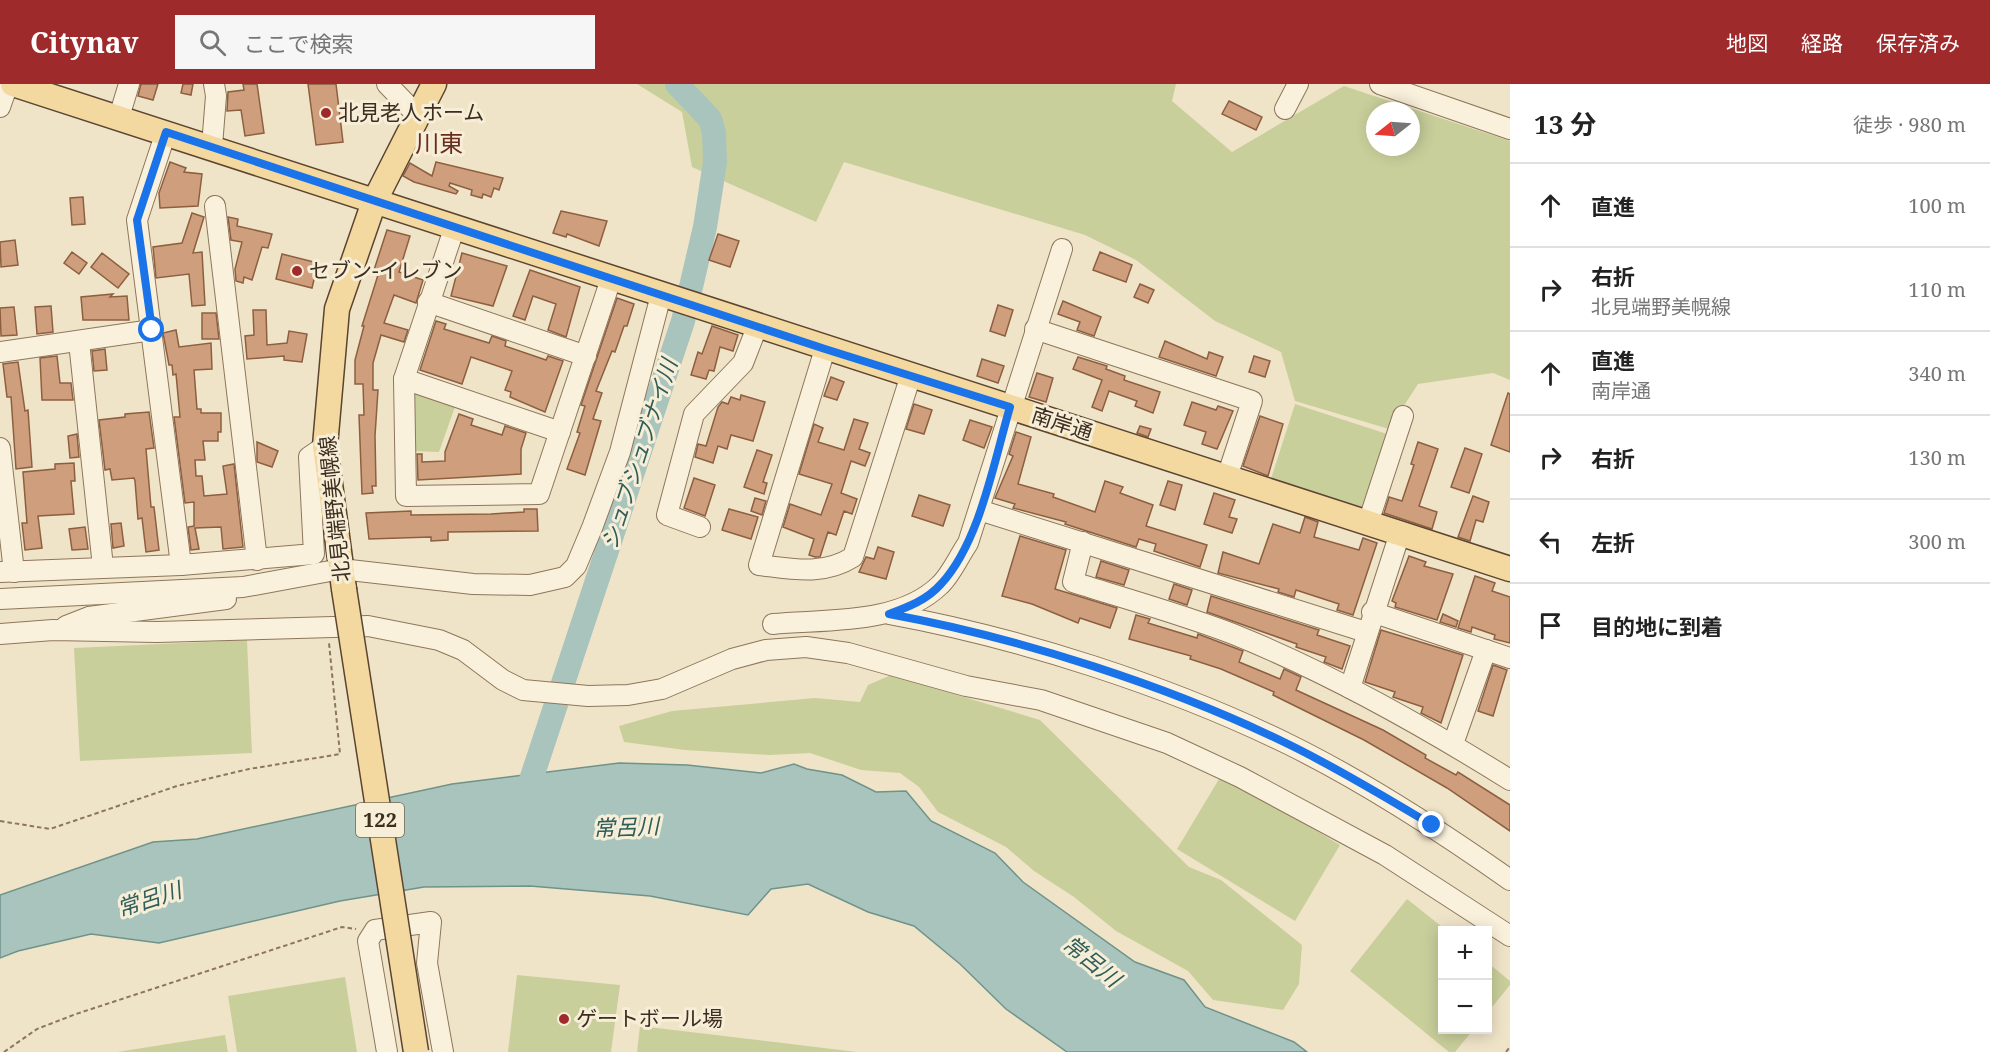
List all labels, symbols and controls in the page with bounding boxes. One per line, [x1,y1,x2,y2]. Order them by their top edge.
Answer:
search box [175,15,595,69]
text: Citynav [30,23,139,61]
icon: search [196,26,229,59]
text: ここで検索 [244,28,354,58]
text: 地図 [1726,29,1768,57]
text: 経路 [1801,29,1843,57]
text: 保存済み [1876,29,1960,57]
place label: 北見老人ホーム [338,98,484,126]
north arrow [1366,102,1420,156]
marker: 北見老人ホーム [319,106,333,120]
text: 13 分 [1534,106,1596,142]
text: 徒歩 · 980 m [1853,111,1966,138]
district label: 川東 [415,126,463,159]
icon: ahead [1534,189,1567,222]
text: 直進 [1591,191,1635,221]
text: 100 m [1908,192,1966,219]
place label: セブン-イレブン [309,256,463,284]
text: 右折 [1591,261,1635,291]
marker: セブン-イレブン [290,264,304,278]
icon: right [1534,273,1567,306]
text: 110 m [1908,276,1966,303]
text: 北見端野美幌線 [1591,293,1731,320]
route start [138,316,164,342]
text: 直進 [1591,345,1635,375]
water label: シュブシュブナイ川 [593,353,684,552]
icon: ahead [1534,357,1567,390]
text: 340 m [1908,360,1966,387]
text: 南岸通 [1591,377,1651,404]
street label: 南岸通 [1028,400,1097,446]
street label: 北見端野美幌線 [312,435,356,584]
icon: right [1534,441,1567,474]
text: 右折 [1591,443,1635,473]
text: 130 m [1908,444,1966,471]
icon: left [1534,525,1567,558]
text: 左折 [1591,527,1635,557]
text: 300 m [1908,528,1966,555]
icon: arrive [1534,609,1567,642]
text: 目的地に到着 [1591,611,1723,641]
road number: 122 [356,803,404,837]
water label: 常呂川 [592,810,661,842]
route end [1418,811,1444,837]
water label: 常呂川 [113,873,187,923]
map controls [1438,926,1492,1034]
button: + [1438,926,1492,980]
water label: 常呂川 [1058,928,1129,994]
button: − [1438,980,1492,1034]
place label: ゲートボール場 [576,1004,723,1032]
marker: ゲートボール場 [557,1012,571,1026]

